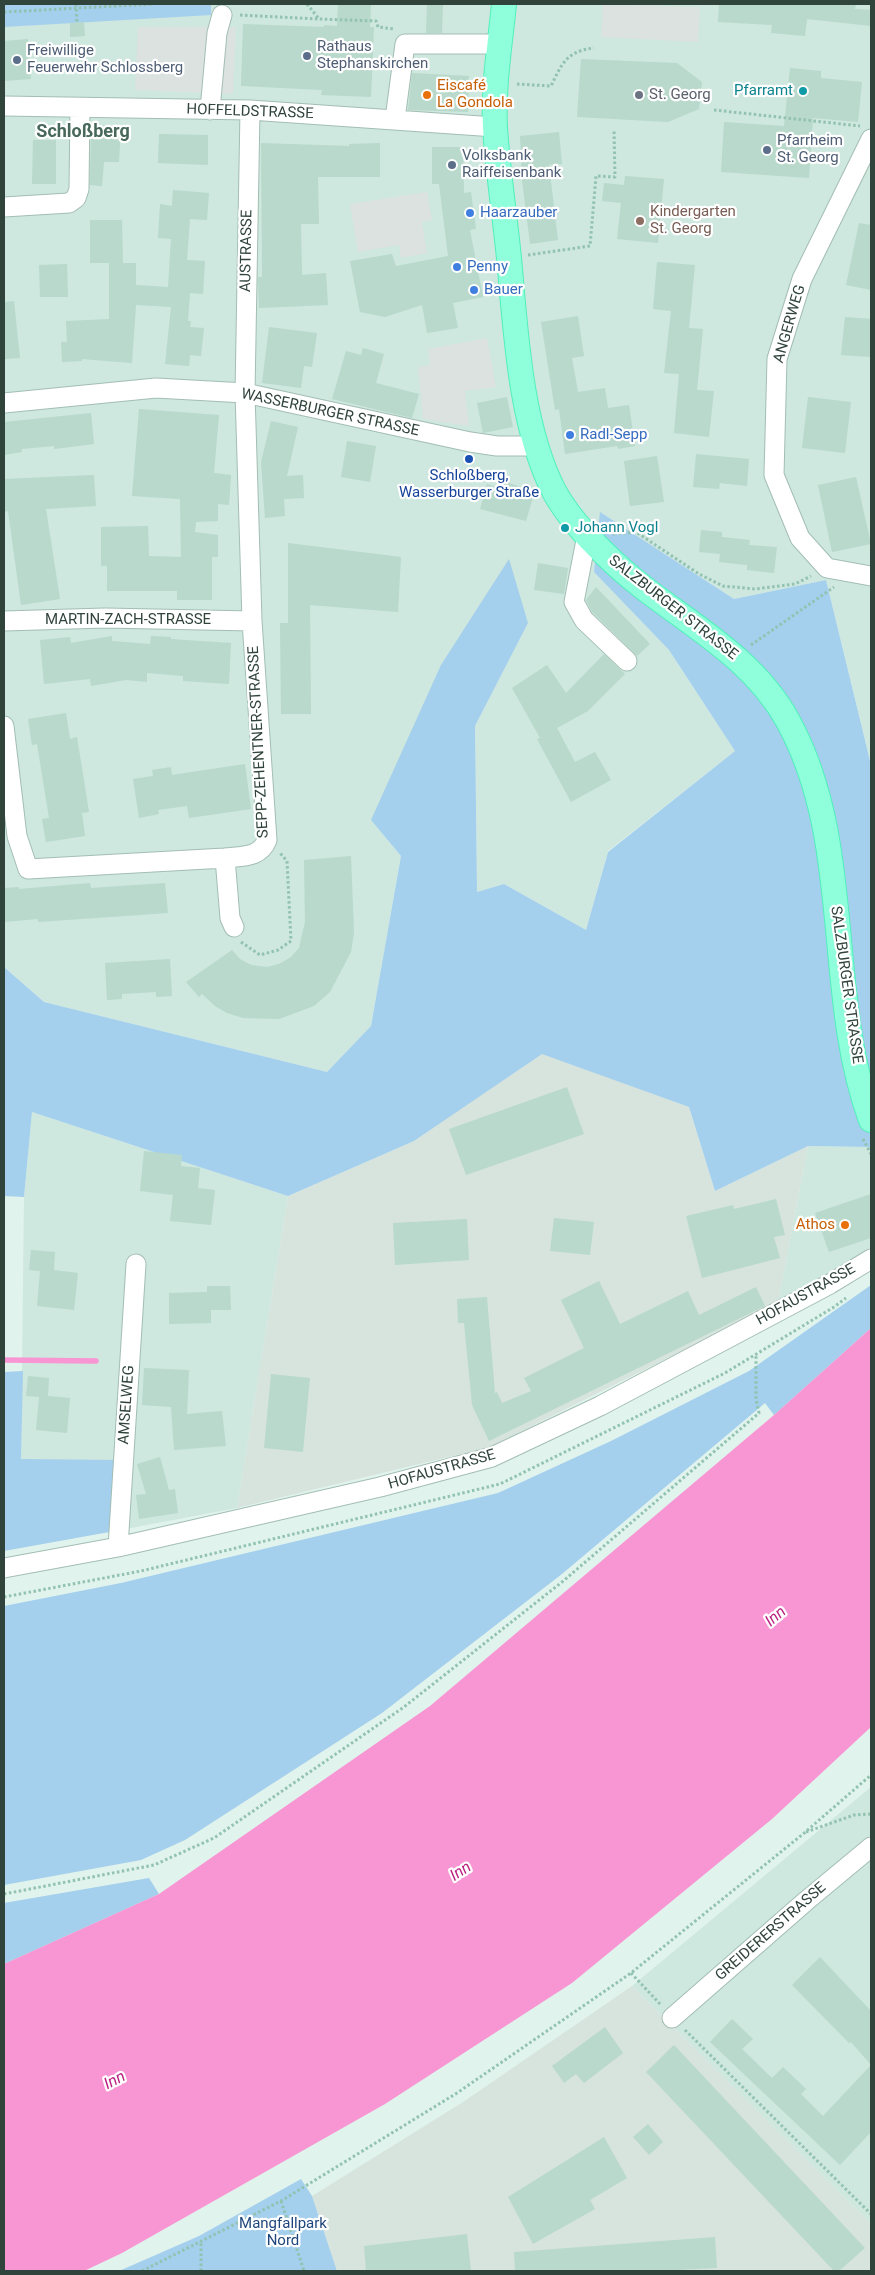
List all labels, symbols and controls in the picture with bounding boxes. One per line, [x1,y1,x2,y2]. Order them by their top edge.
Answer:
place label: Rathaus Stephanskirchen [317,38,428,73]
place label: Freiwillige Feuerwehr Schlossberg [27,42,183,77]
marker: Rathaus Stephanskirchen [301,50,313,62]
marker: Freiwillige Feuerwehr Schlossberg [11,54,23,66]
place label: Eiscafé La Gondola [437,77,513,112]
place label: Pfarramt [734,82,793,100]
marker: Pfarramt [797,85,809,97]
place label: St. Georg [649,86,711,104]
marker: Eiscafé La Gondola [421,89,433,101]
marker: St. Georg [633,89,645,101]
street label: HOFFELDSTRASSE [186,101,314,123]
district label: Schloßberg [36,121,130,143]
place label: Pfarrheim St. Georg [777,132,843,167]
marker: Pfarrheim St. Georg [761,144,773,156]
place label: Volksbank Raiffeisenbank [462,147,561,182]
marker: Volksbank Raiffeisenbank [446,159,458,171]
place label: Kindergarten St. Georg [650,203,736,238]
place label: Haarzauber [480,204,557,222]
marker: Haarzauber [464,207,476,219]
street label: AUSTRASSE [237,210,257,292]
marker: Kindergarten St. Georg [634,215,646,227]
place label: Penny [467,258,508,276]
marker: Penny [451,261,463,273]
place label: Bauer [484,281,523,299]
street label: ANGERWEG [770,283,810,365]
marker: Bauer [468,284,480,296]
street label: WASSERBURGER STRASSE [239,385,421,441]
place label: Radl-Sepp [580,426,647,444]
marker: Radl-Sepp [564,429,576,441]
marker: Schloßberg, Wasserburger Straße [463,453,475,465]
place label: Schloßberg, Wasserburger Straße [399,467,539,502]
place label: Johann Vogl [575,519,658,537]
marker: Johann Vogl [559,522,571,534]
street label: SALZBURGER STRASSE [605,552,741,664]
street label: MARTIN-ZACH-STRASSE [45,611,211,629]
street label: SEPP-ZEHENTNER-STRASSE [245,645,273,839]
street label: SALZBURGER STRASSE [826,905,866,1065]
place label: Athos [796,1216,835,1234]
marker: Athos [839,1219,851,1231]
street label: HOFAUSTRASSE [753,1260,859,1330]
street label: AMSELWEG [115,1365,139,1445]
street label: HOFAUSTRASSE [386,1446,498,1494]
water label: Inn [762,1603,790,1631]
water label: Inn [447,1858,475,1886]
street label: GREIDERERSTRASSE [712,1879,830,1985]
water label: Inn [101,2068,129,2094]
park label: Mangfallpark Nord [239,2215,327,2250]

